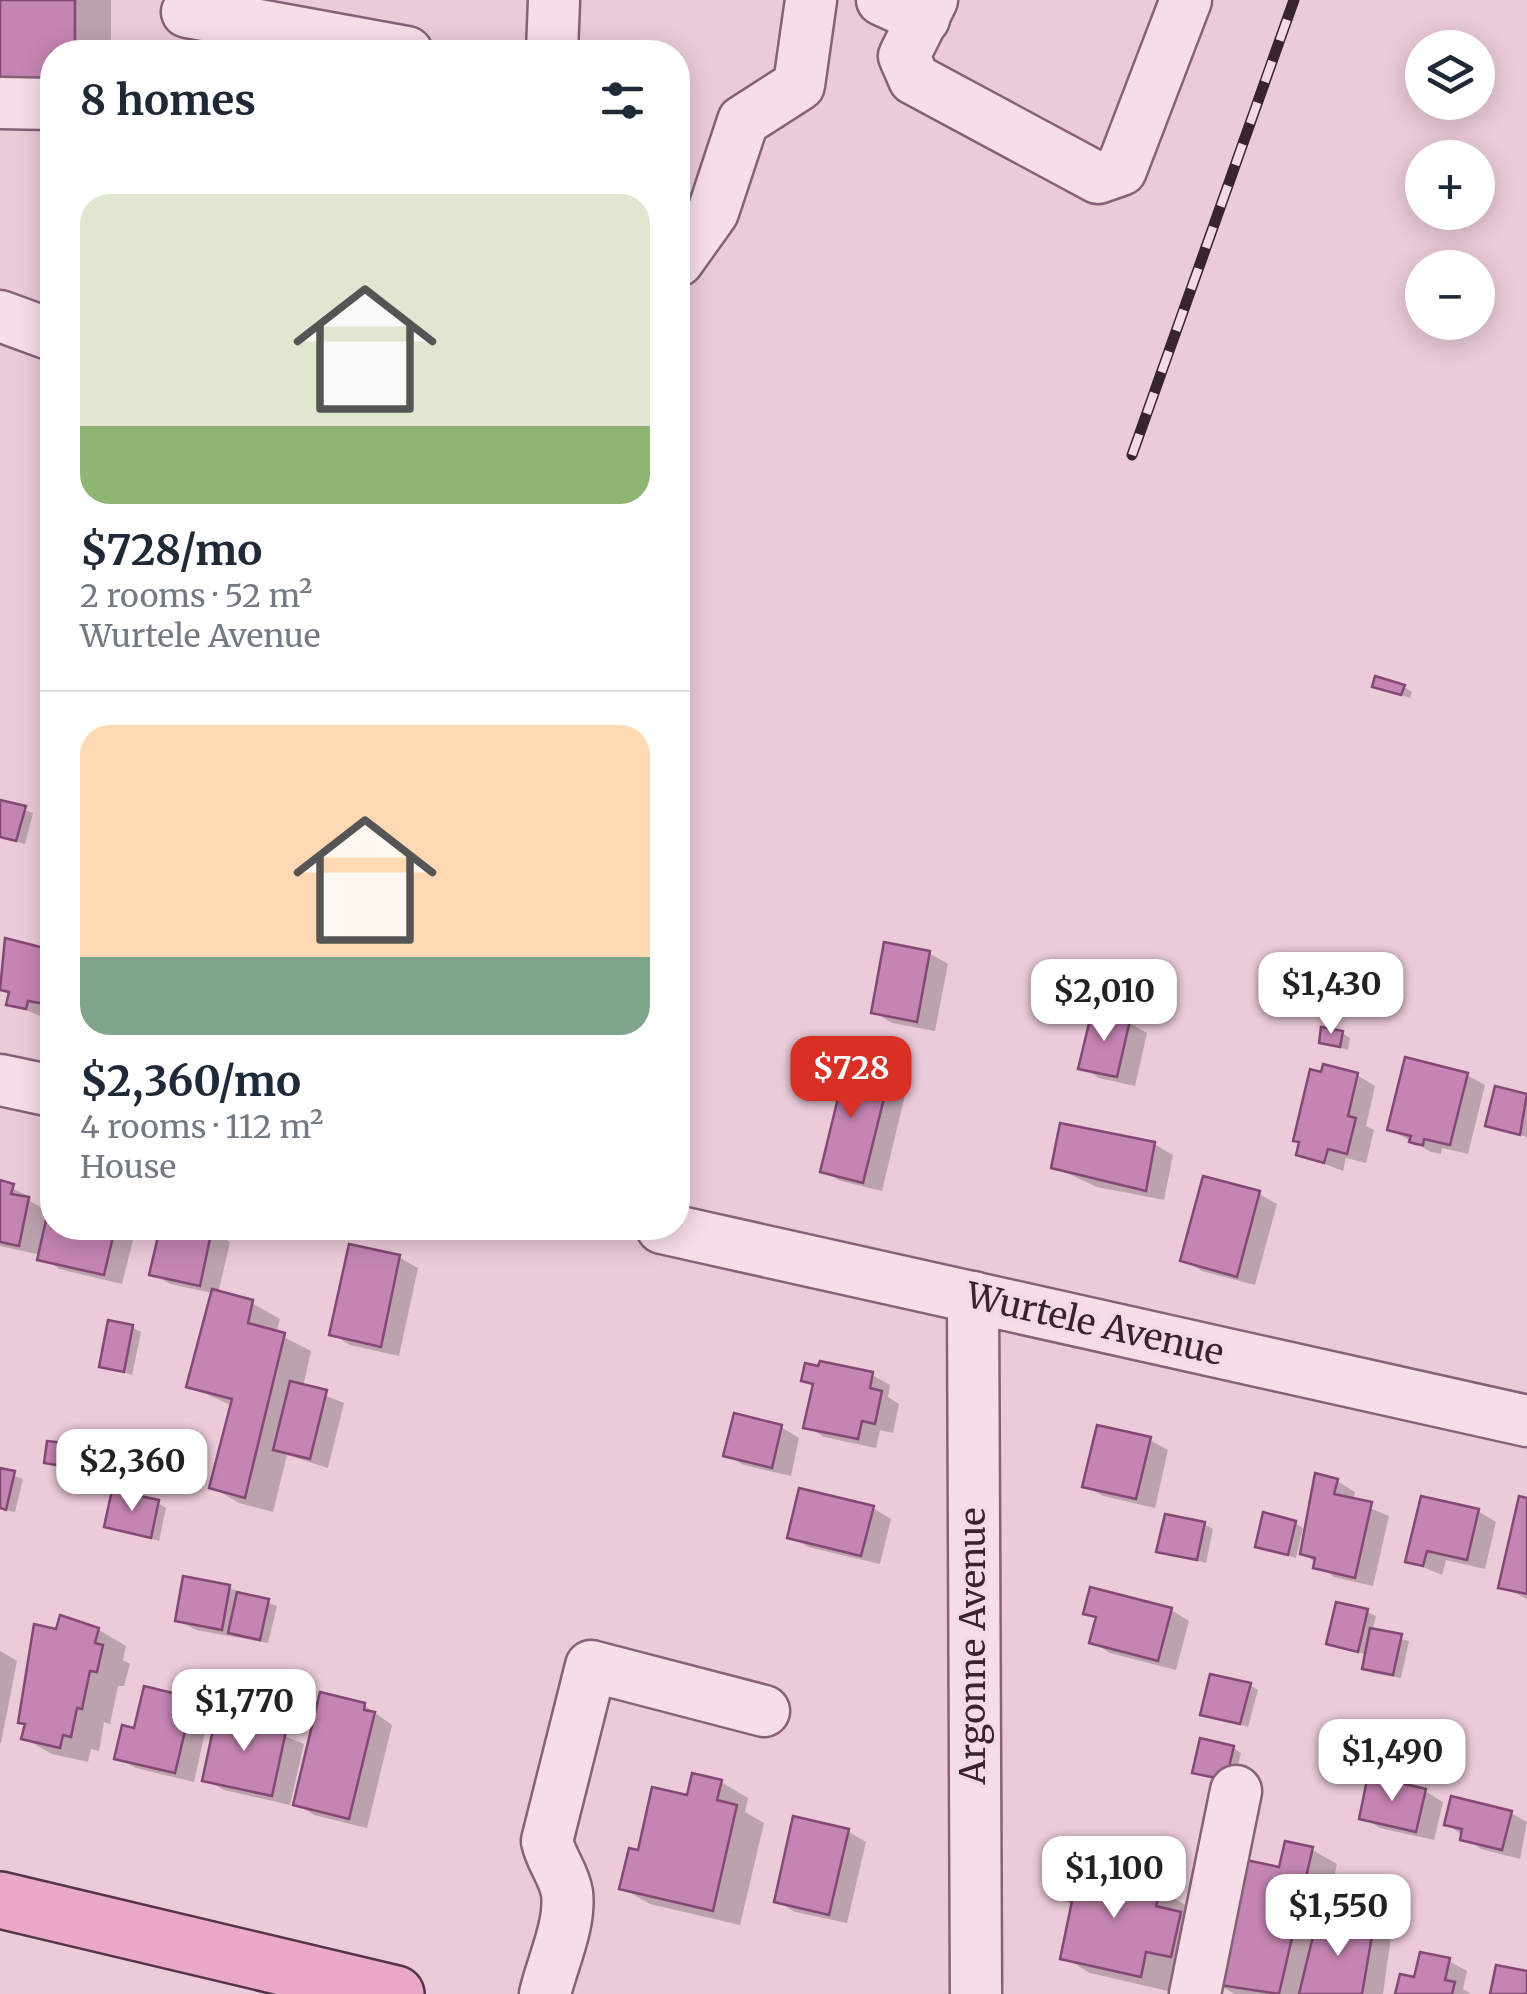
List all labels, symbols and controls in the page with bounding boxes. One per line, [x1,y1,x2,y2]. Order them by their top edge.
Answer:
map controls [1405,30,1495,340]
button: layers [1405,30,1495,120]
icon: filters [595,73,650,128]
text: 8 homes [80,74,256,126]
button: + [1405,140,1495,230]
button: − [1405,250,1495,340]
icon: home [275,259,455,439]
text: $728/mo [80,524,262,576]
text: 2 rooms · 52 m² [80,576,312,616]
text: Wurtele Avenue [80,616,320,656]
icon: home [275,790,455,970]
pin: $1,430 [1250,952,1412,1037]
pin: $2,010 [1023,959,1185,1044]
text: $1,430 [1280,964,1382,1004]
text: $2,010 [1053,971,1155,1011]
pin: $728 [792,1036,910,1121]
text: $728 [812,1048,890,1088]
text: $2,360/mo [80,1055,301,1107]
text: 4 rooms · 112 m² [80,1107,323,1147]
text: House [80,1147,176,1187]
street label: Wurtele Avenue [961,1273,1228,1375]
pin: $2,360 [51,1429,213,1514]
text: $2,360 [78,1441,186,1481]
street label: Argonne Avenue [951,1508,995,1785]
pin: $1,770 [163,1669,325,1754]
text: $1,770 [194,1681,294,1721]
pin: $1,490 [1311,1719,1473,1804]
text: $1,490 [1341,1731,1443,1771]
pin: $1,100 [1033,1836,1195,1921]
text: $1,100 [1064,1848,1164,1888]
pin: $1,550 [1257,1874,1419,1959]
text: $1,550 [1288,1886,1388,1926]

